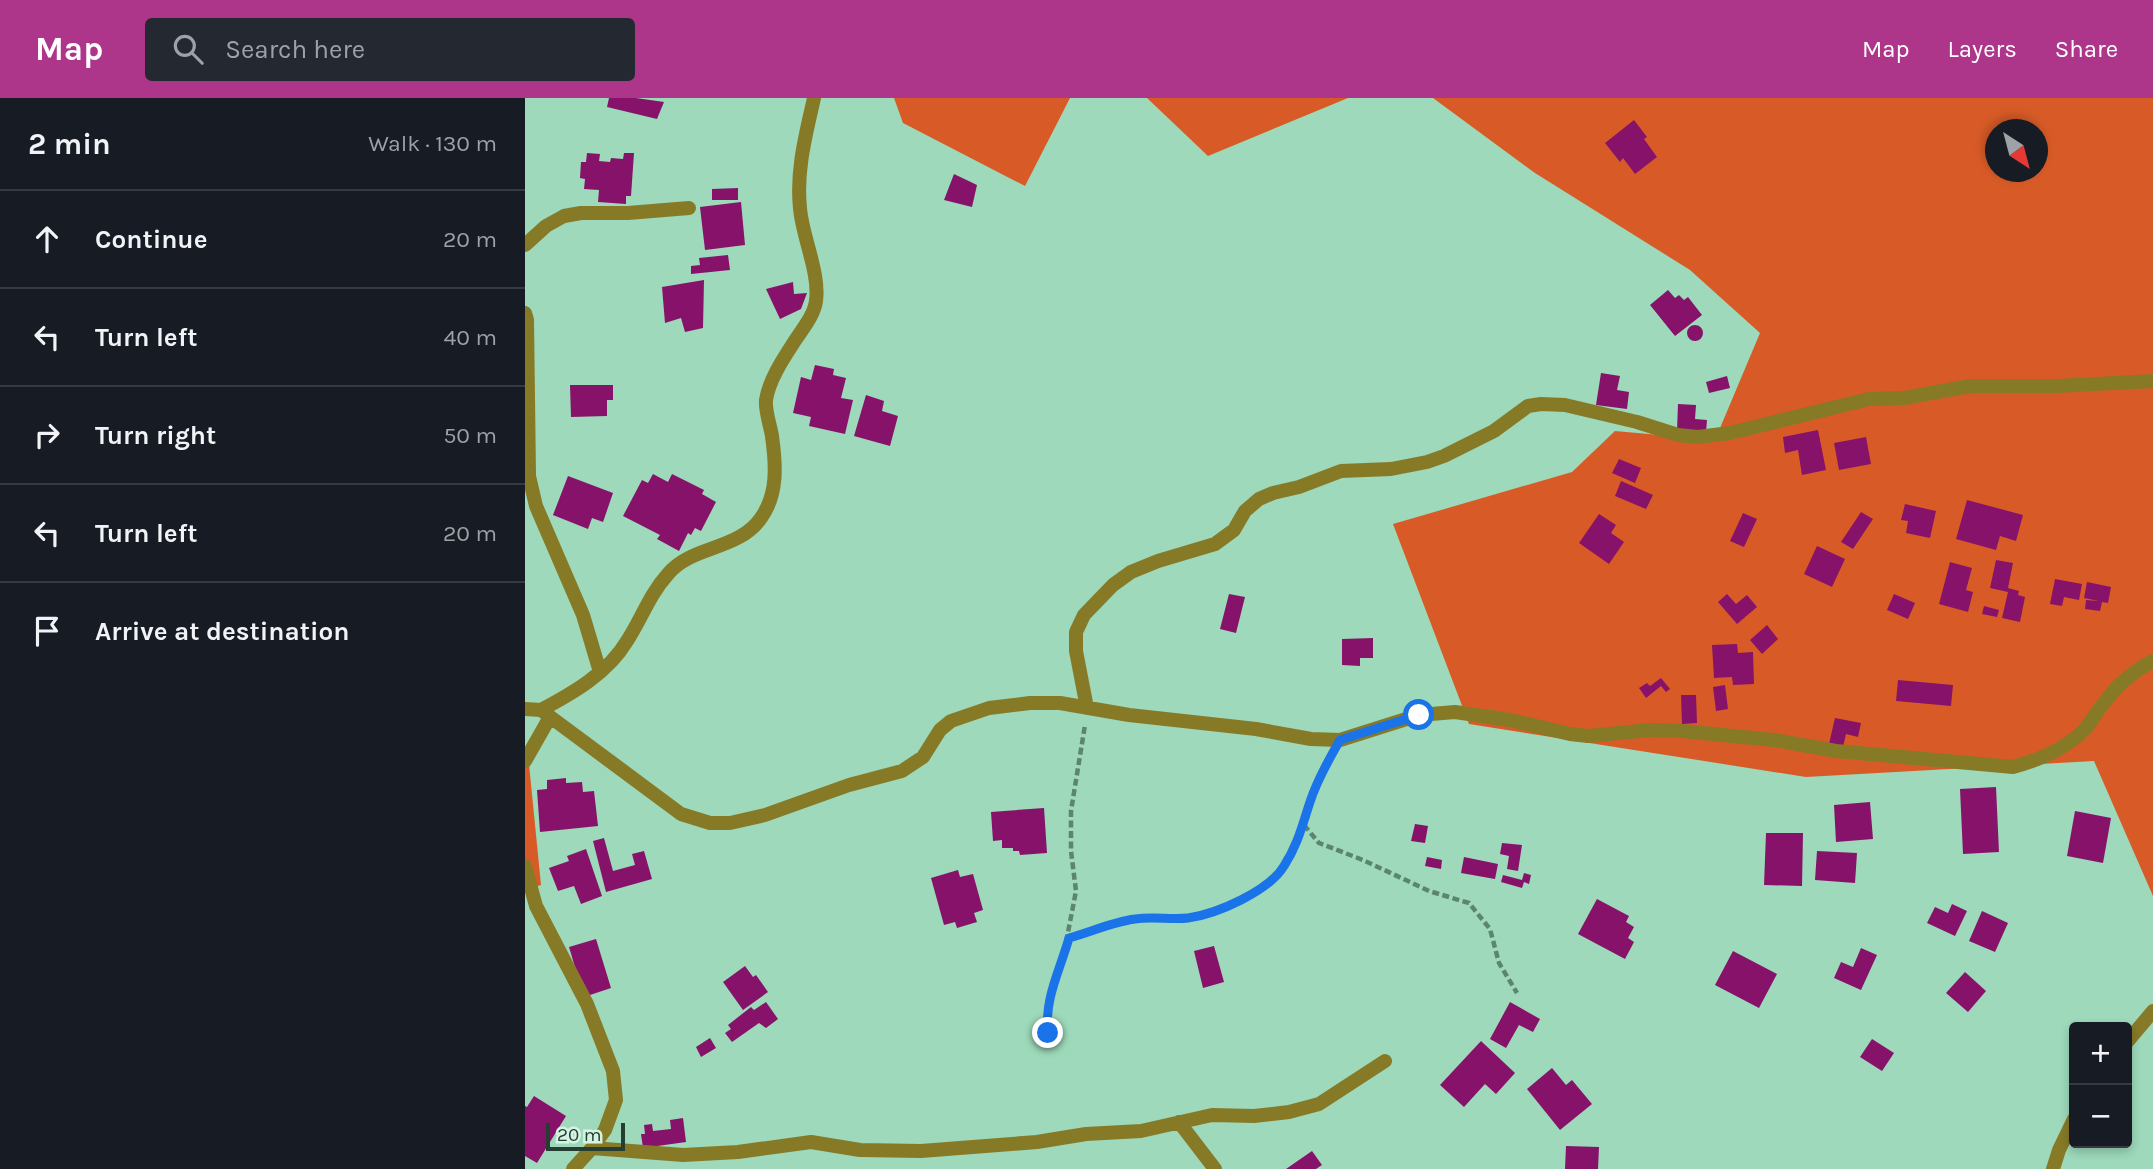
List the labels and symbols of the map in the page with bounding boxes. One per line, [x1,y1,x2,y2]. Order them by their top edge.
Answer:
north arrow [1985,119,2048,182]
route start [1403,699,1434,730]
route end [1032,1017,1063,1048]
scale bar [546,1120,625,1152]

